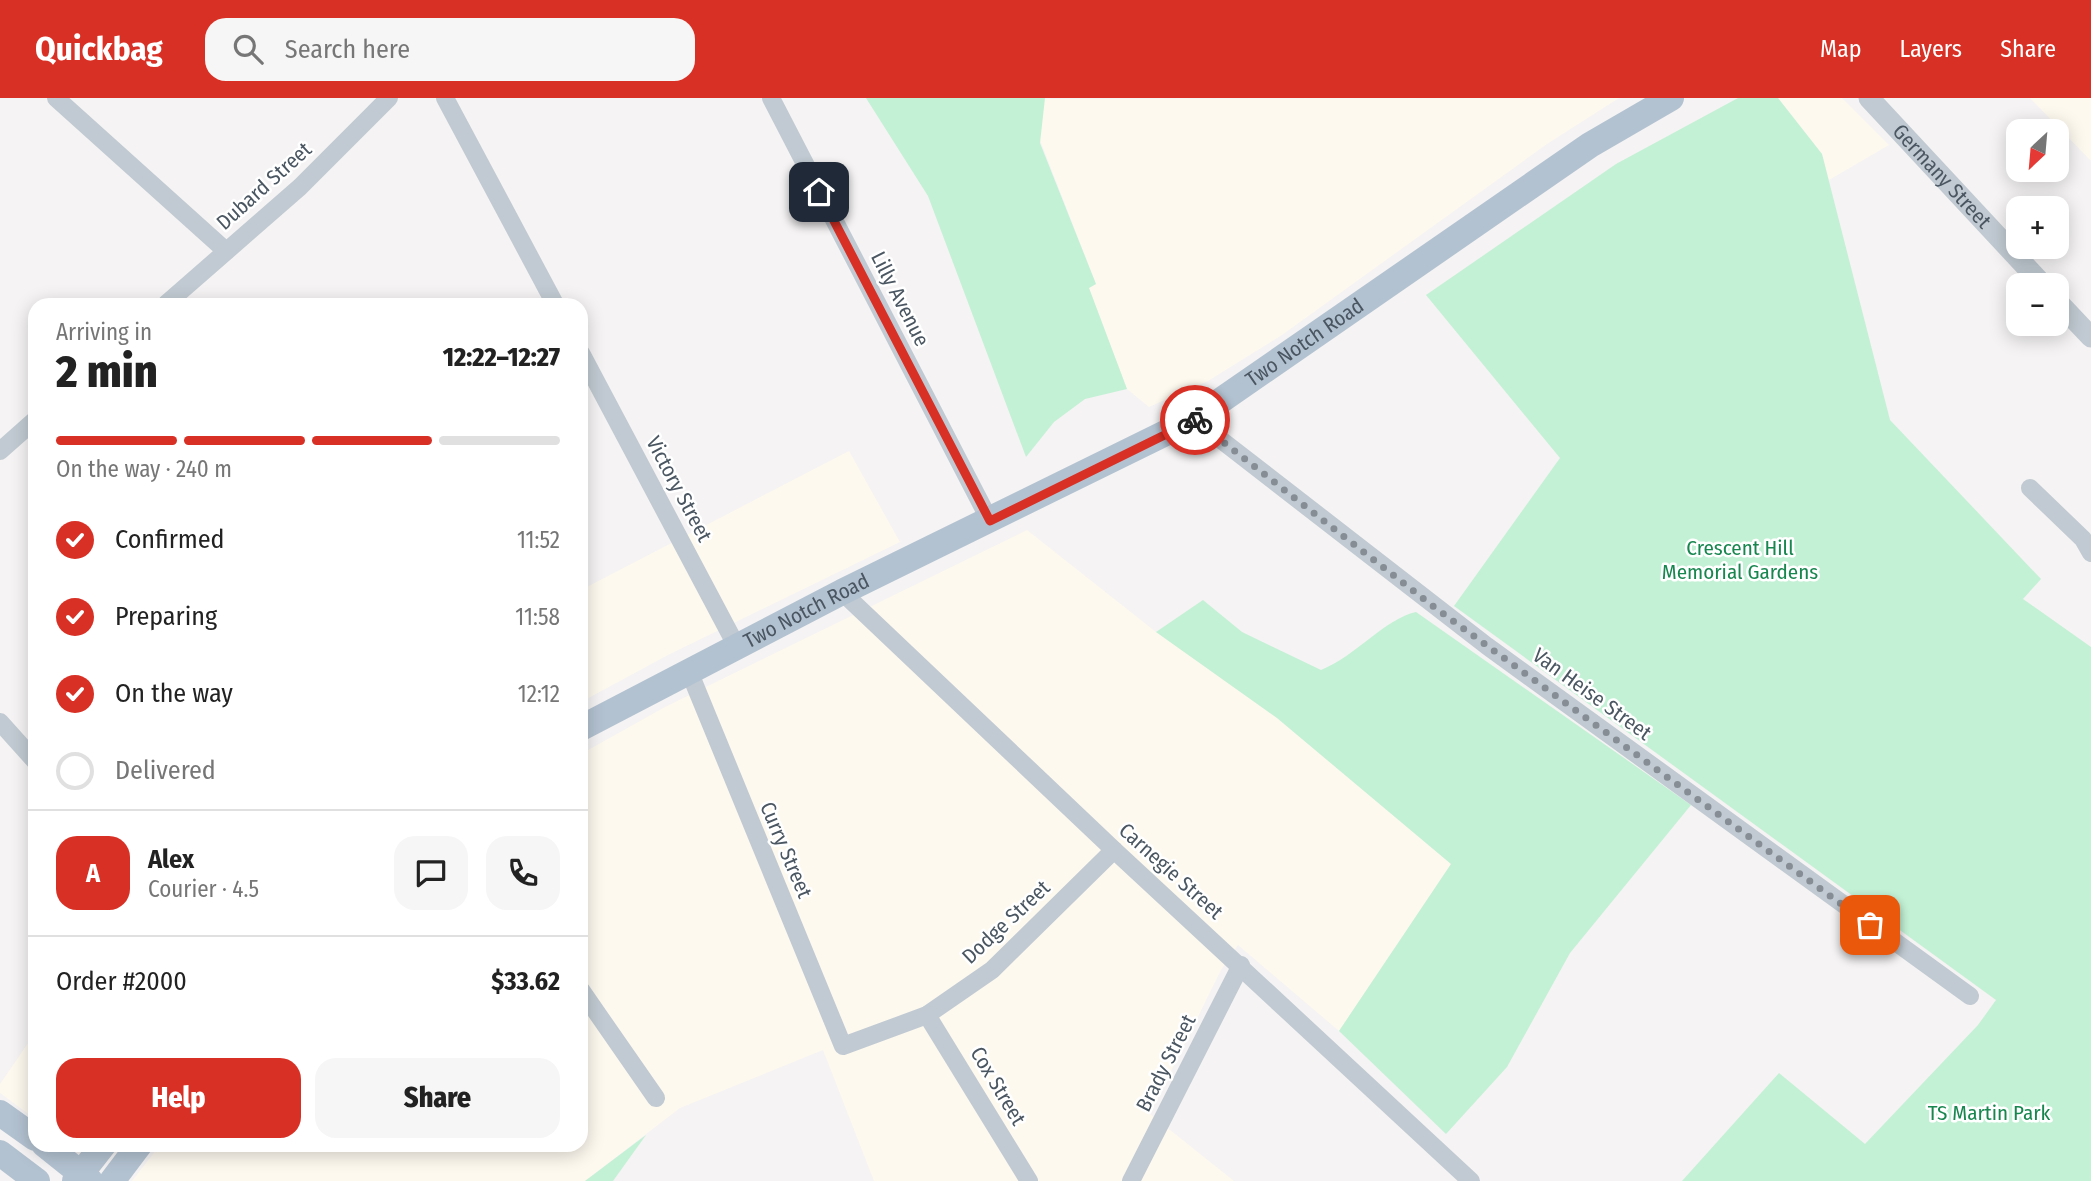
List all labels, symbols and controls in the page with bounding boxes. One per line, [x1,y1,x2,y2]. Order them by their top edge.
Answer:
search box [205,18,695,81]
text: Quickbag [35,29,163,69]
icon: search [229,30,267,68]
text: Search here [285,34,410,65]
text: Map [1820,35,1862,63]
text: Layers [1900,35,1962,63]
text: Share [2000,35,2056,63]
street label: Germany Street [1887,119,1997,234]
north arrow [2006,119,2068,182]
map controls [2006,119,2069,336]
street label: Dubard Street [211,136,317,235]
pin [789,162,849,222]
icon: home [800,173,838,211]
button: + [2006,196,2069,259]
street label: Lilly Avenue [865,247,935,351]
button: − [2006,273,2069,336]
street label: Two Notch Road [1241,293,1369,392]
text: Arriving in [56,318,152,346]
text: 12:22–12:27 [443,342,560,373]
text: 2 min [56,344,158,399]
courier [1160,385,1230,455]
icon: bike [1176,401,1214,439]
street label: Victory Street [640,432,718,546]
text: On the way · 240 m [56,455,232,483]
icon: check [56,521,94,559]
text: Confirmed [115,524,225,555]
text: 11:52 [517,526,560,554]
park label: Crescent Hill Memorial Gardens [1662,535,1818,585]
street label: Two Notch Road [739,568,873,654]
icon: check [56,598,94,636]
text: Preparing [115,601,217,632]
text: 11:58 [515,603,560,631]
street label: Van Heise Street [1528,642,1657,746]
icon: check [56,675,94,713]
text: On the way [115,678,233,709]
text: 12:12 [518,680,560,708]
text: Delivered [115,755,216,786]
street label: Curry Street [754,798,818,902]
street label: Carnegie Street [1113,817,1229,925]
button: chat [394,836,468,910]
button: phone [486,836,560,910]
text: Alex [148,844,194,875]
text: A [86,858,100,889]
text: Courier · 4.5 [148,875,259,903]
street label: Dodge Street [957,875,1056,969]
pin [1840,895,1900,955]
icon: bag [1851,906,1889,944]
text: Order #2000 [56,966,187,997]
text: $33.62 [491,966,560,997]
street label: Brady Street [1130,1010,1202,1116]
street label: Cox Street [964,1042,1032,1130]
button: Help [56,1058,301,1138]
button: Share [315,1058,560,1138]
park label: TS Martin Park [1928,1100,2051,1126]

